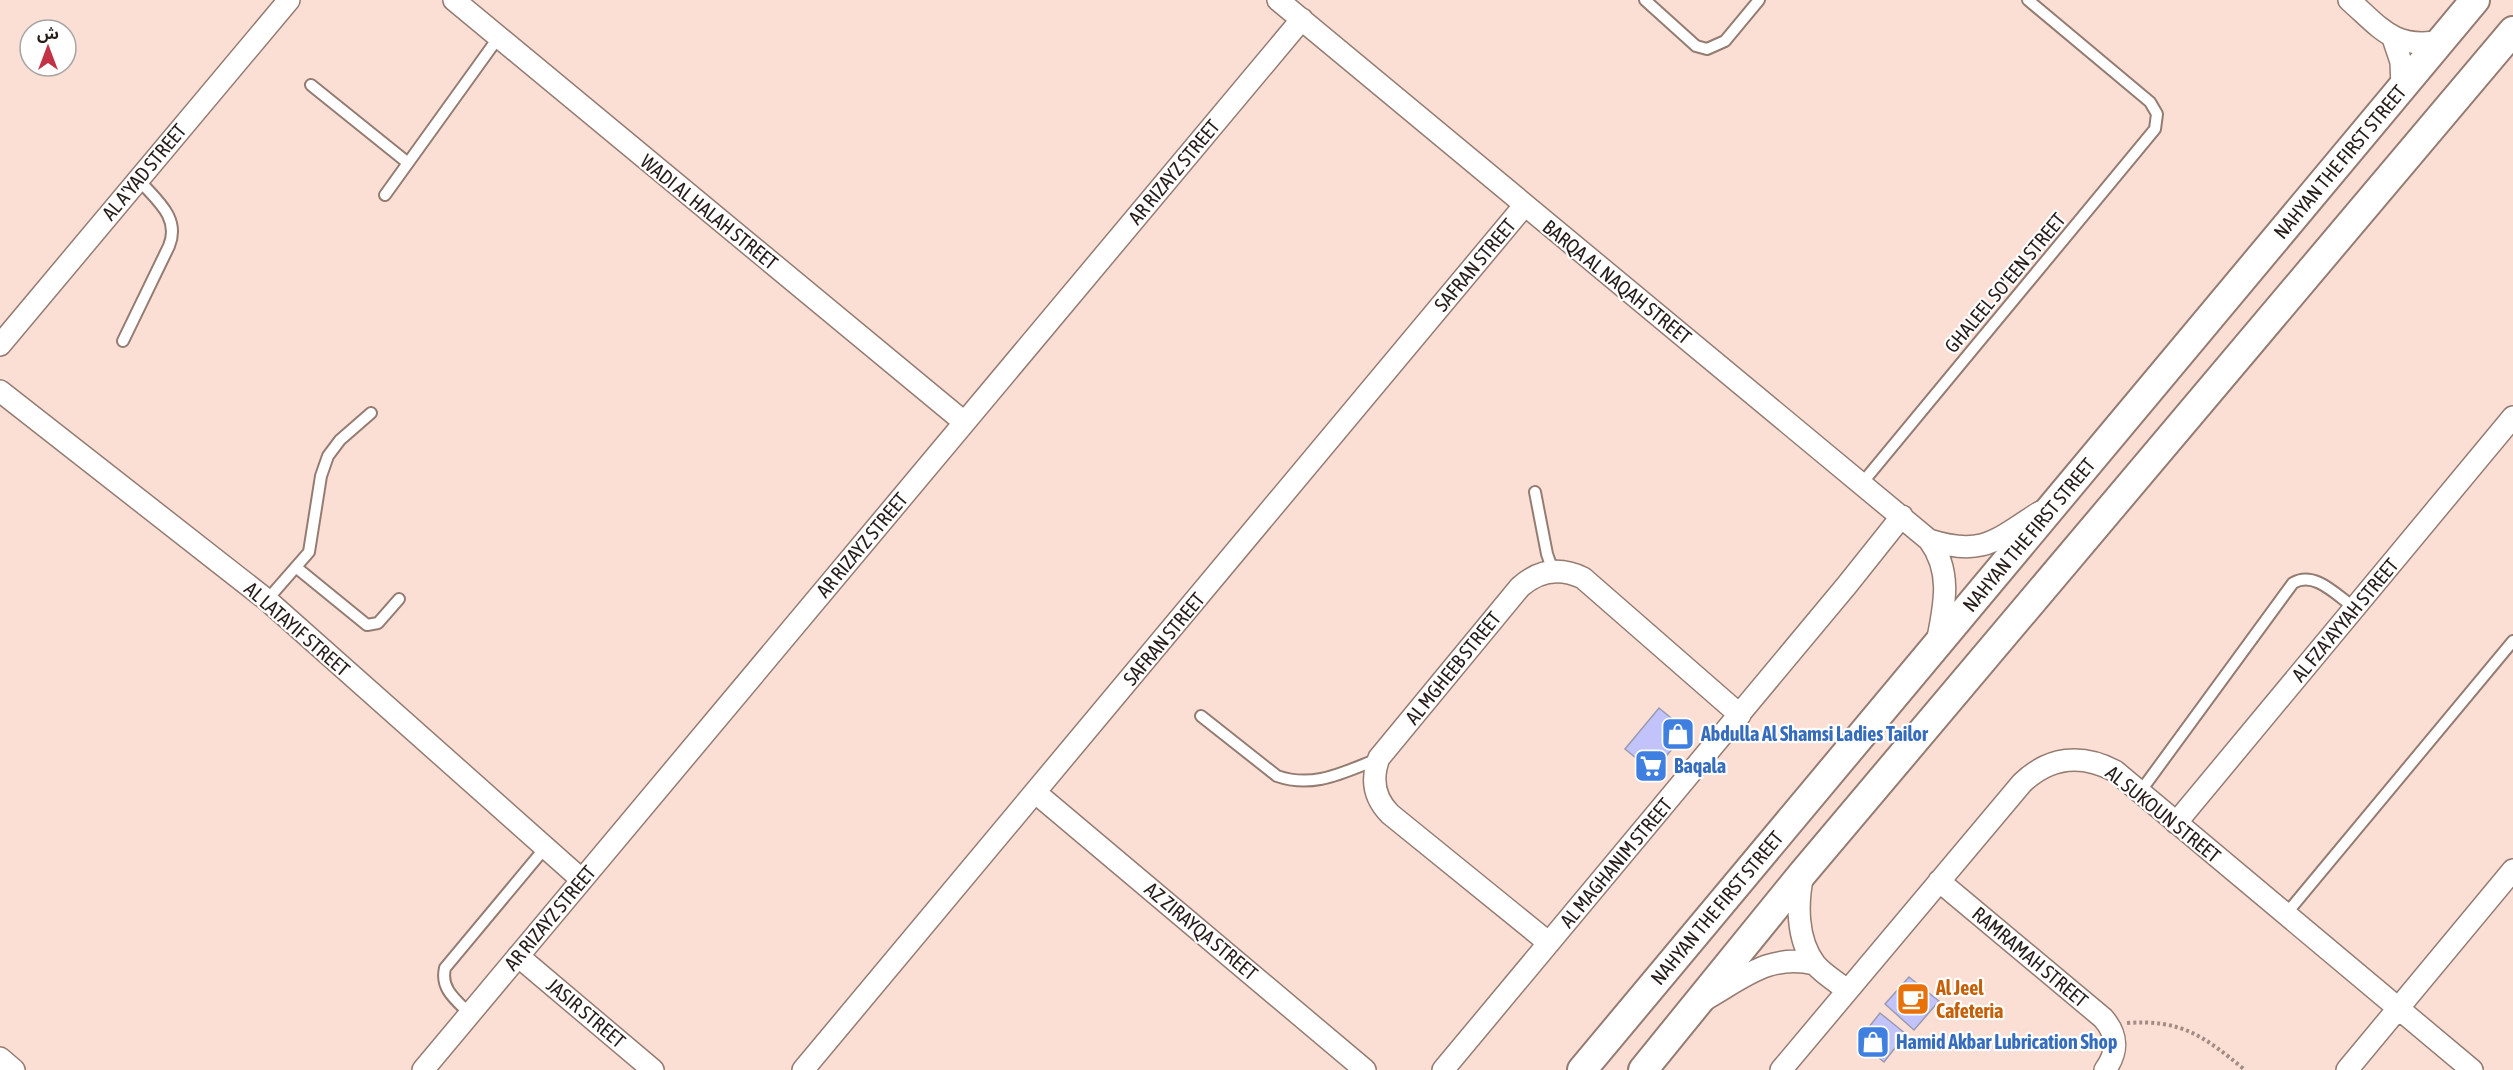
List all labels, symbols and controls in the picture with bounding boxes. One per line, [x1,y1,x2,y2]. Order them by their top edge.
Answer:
north arrow [18,18,78,78]
text: ش [37,24,59,43]
street label: NAHYAN THE FIRST STREET [2269,80,2411,243]
street label: AR RIZAYZ STREET [1123,115,1224,229]
street label: AL A'YAD STREET [97,119,190,224]
street label: WADI AL HALAH STREET [636,149,783,274]
street label: GHALEEL SO'EEN STREET [1939,208,2070,357]
street label: SAFRAN STREET [1429,214,1520,316]
street label: BARQA AL NAQAH STREET [1539,215,1696,349]
street label: NAHYAN THE FIRST STREET [1958,453,2100,616]
street label: AR RIZAYZ STREET [811,488,912,602]
street label: AL FZA'AYYAH STREET [2287,553,2403,686]
street label: AL LATAYIF STREET [240,577,355,681]
street label: SAFRAN STREET [1118,588,1209,690]
street label: AL MGHEEB STREET [1400,607,1505,729]
shop icon: Abdulla Al Shamsi Ladies Tailor [1660,716,1696,752]
place label: Abdulla Al Shamsi Ladies Tailor [1700,722,1929,745]
supermarket icon: Baqala [1633,748,1669,784]
place label: Baqala [1674,754,1726,777]
street label: AL SUKOUN STREET [2101,760,2225,867]
street label: AL MAGHANIM STREET [1555,793,1676,932]
street label: NAHYAN THE FIRST STREET [1646,826,1788,989]
street label: AR RIZAYZ STREET [499,861,600,975]
street label: AZ ZIRAYQA STREET [1140,877,1262,985]
street label: RAMRAMAH STREET [1968,902,2093,1012]
street label: JASIR STREET [542,973,630,1052]
place label: Al Jeel Cafeteria [1935,976,2003,1022]
cafe icon: Al Jeel Cafeteria [1895,981,1931,1017]
shop icon: Hamid Akbar Lubrication Shop [1855,1024,1891,1060]
place label: Hamid Akbar Lubrication Shop [1896,1030,2117,1053]

